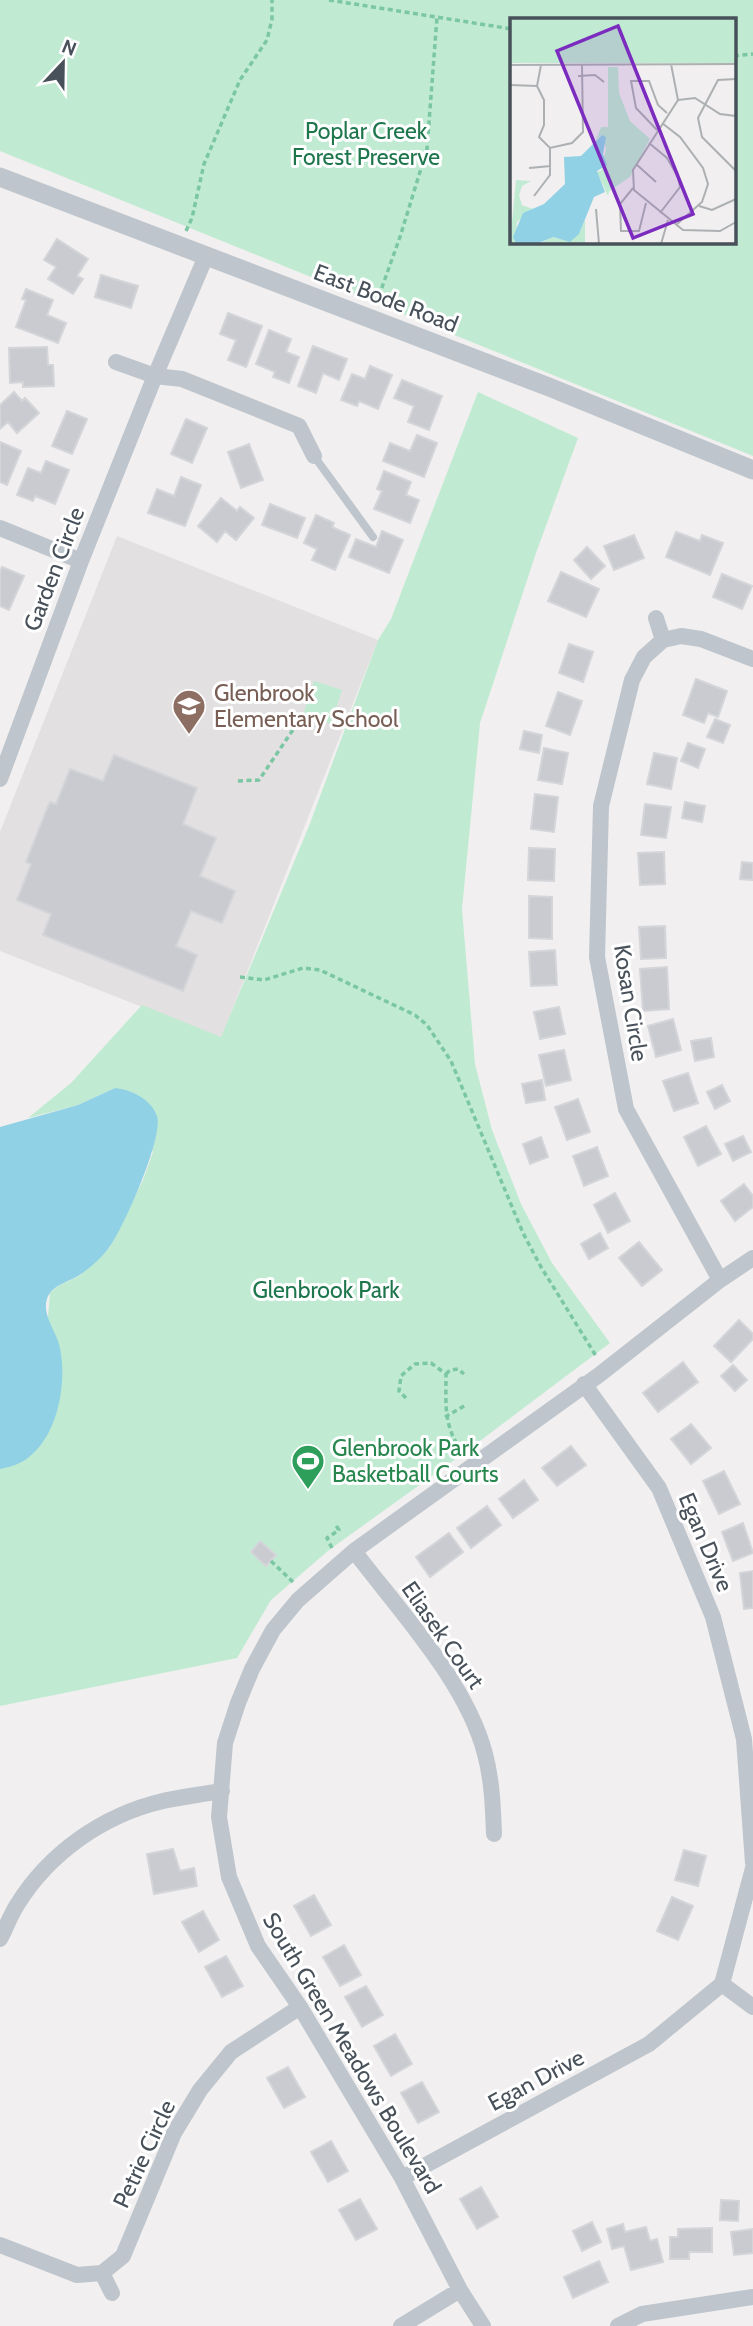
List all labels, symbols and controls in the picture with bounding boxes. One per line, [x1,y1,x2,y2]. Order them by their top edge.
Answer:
inset map [510,18,736,243]
north arrow [28,28,98,98]
text: N [59,35,80,61]
park label: Poplar Creek Forest Preserve [292,117,440,171]
street label: East Bode Road [310,258,462,338]
street label: Garden Circle [18,503,90,635]
place label: Glenbrook Elementary School [214,679,399,733]
school or university icon: Glenbrook Elementary School [170,687,208,736]
street label: Kosan Circle [608,943,654,1064]
park label: Glenbrook Park [252,1276,400,1304]
place label: Glenbrook Park Basketball Courts [332,1434,499,1488]
sports icon: Glenbrook Park Basketball Courts [289,1442,327,1491]
street label: Egan Drive [673,1488,739,1596]
street label: Eliasek Court [396,1576,490,1694]
street label: South Green Meadows Boulevard [257,1907,447,2199]
street label: Egan Drive [483,2043,589,2117]
street label: Petrie Circle [107,2095,181,2212]

